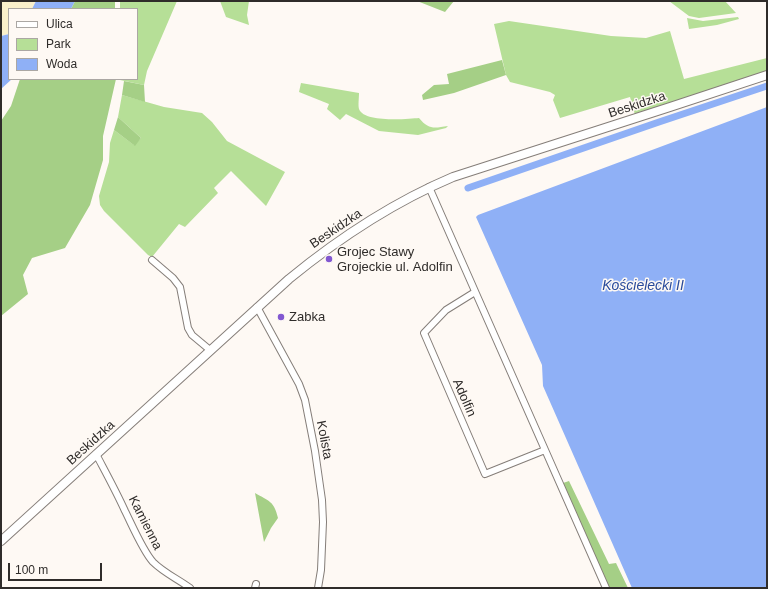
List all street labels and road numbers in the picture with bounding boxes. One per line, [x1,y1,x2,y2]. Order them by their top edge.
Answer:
street label: Beskidzka [606,88,668,122]
street label: Beskidzka [307,206,365,252]
street label: Adolfin [449,377,479,419]
street label: Beskidzka [64,417,118,469]
street label: Kolista [313,419,335,461]
street label: Kamienna [125,493,165,553]

